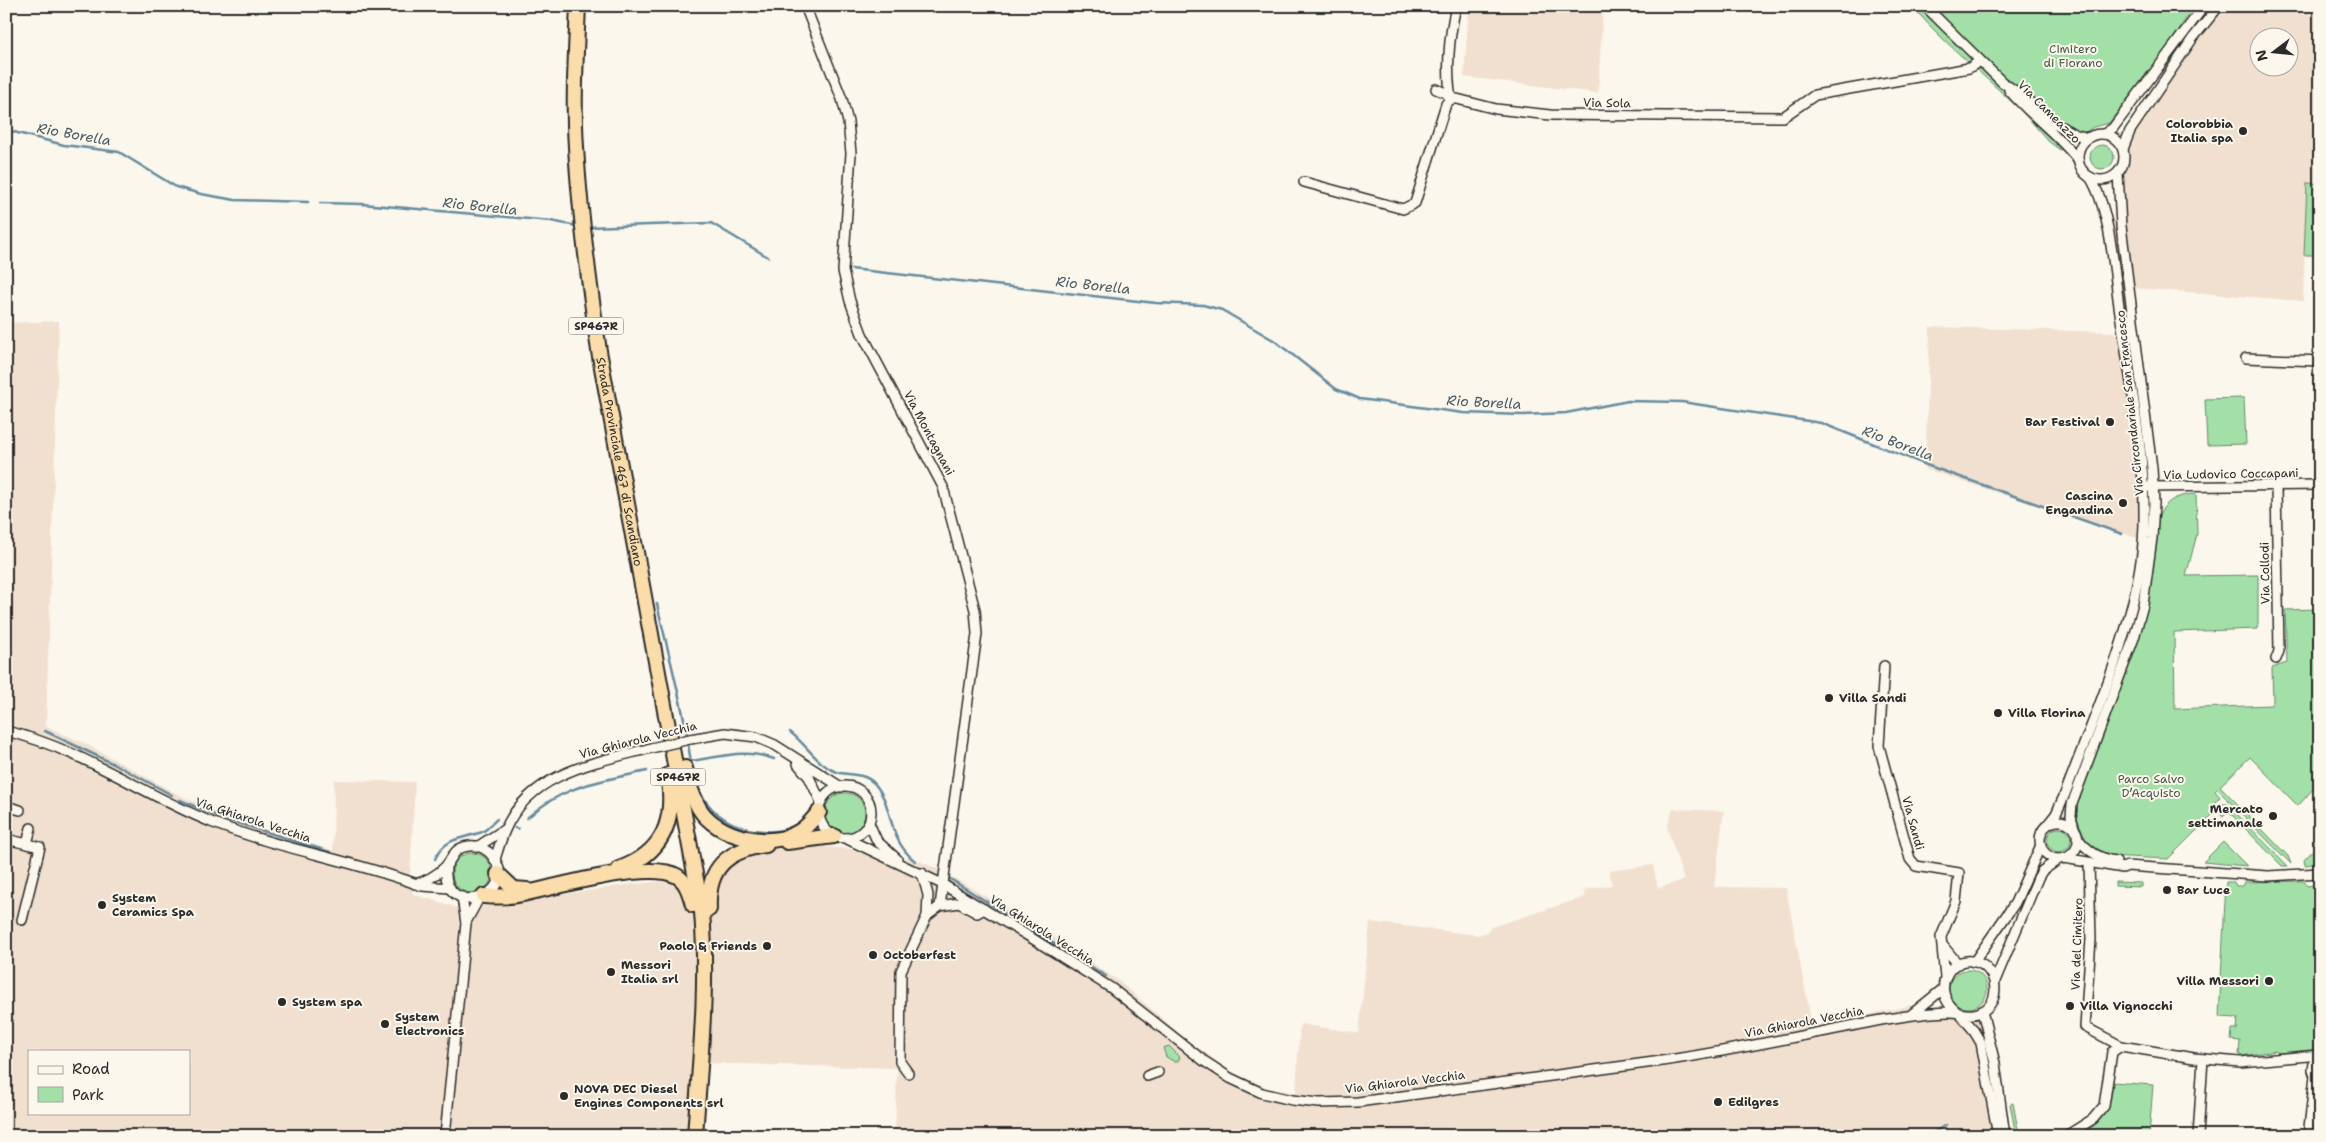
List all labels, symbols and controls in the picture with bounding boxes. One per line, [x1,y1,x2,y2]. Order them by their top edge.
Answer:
north arrow [2248,28,2298,78]
park label: Cimitero di Fiorano [2044,41,2102,71]
text: N [2251,48,2272,63]
street label: Via Cameazzo [2014,77,2084,147]
street label: Via Sola [1583,95,1631,111]
place label: Colorobbia Italia spa [2166,116,2234,146]
water label: Rio Borella [35,119,113,149]
marker: Colorobbia Italia spa [2237,125,2249,137]
water label: Rio Borella [442,193,518,219]
water label: Rio Borella [1055,272,1131,298]
street label: Via Circondariale San Francesco [2112,309,2148,497]
road number: SP467R [568,318,624,334]
street label: Strada Provinciale 467 di Scandiano [592,356,646,568]
street label: Via Montagnani [900,388,958,478]
water label: Rio Borella [1446,391,1522,413]
place label: Bar Festival [2025,414,2100,430]
marker: Bar Festival [2104,416,2116,428]
water label: Rio Borella [1860,421,1936,465]
street label: Via Ludovico Coccapani [2163,465,2299,483]
place label: Cascina Engandina [2045,488,2114,518]
marker: Cascina Engandina [2117,497,2129,509]
street label: Via Collodi [2256,542,2274,604]
place label: Villa Sandi [1839,690,1907,706]
marker: Villa Sandi [1823,692,1835,704]
place label: Villa Florina [2008,705,2086,721]
marker: Villa Florina [1992,707,2004,719]
street label: Via Ghiarola Vecchia [578,718,699,762]
road number: SP467R [650,769,706,786]
park label: Parco Salvo D’Acquisto [2118,771,2184,801]
street label: Via Ghiarola Vecchia [193,794,313,846]
street label: Via Sandi [1898,794,1928,852]
place label: Mercato settimanale [2188,801,2263,831]
marker: Mercato settimanale [2267,810,2279,822]
place label: Bar Luce [2177,882,2230,898]
marker: Bar Luce [2161,884,2173,896]
place label: System Ceramics Spa [112,890,195,920]
street label: Via Ghiarola Vecchia [987,891,1098,969]
street label: Via del Cimitero [2067,897,2087,991]
marker: System Ceramics Spa [96,899,108,911]
place label: Paolo & Friends [659,938,757,954]
marker: Paolo & Friends [761,940,773,952]
place label: Octoberfest [883,947,956,963]
marker: Octoberfest [867,949,879,961]
place label: Messori Italia srl [621,957,678,987]
marker: Messori Italia srl [605,966,617,978]
place label: Villa Messori [2176,973,2259,989]
marker: Villa Messori [2263,975,2275,987]
place label: System spa [292,994,363,1010]
marker: System spa [276,996,288,1008]
place label: Villa Vignocchi [2080,998,2173,1014]
marker: Villa Vignocchi [2064,1000,2076,1012]
street label: Via Ghiarola Vecchia [1743,1003,1865,1041]
place label: System Electronics [395,1009,464,1039]
marker: System Electronics [379,1018,391,1030]
legend [28,1050,190,1114]
text: Road [72,1059,110,1079]
street label: Via Ghiarola Vecchia [1344,1067,1466,1097]
place label: NOVA DEC Diesel Engines Components srl [574,1081,724,1111]
text: Park [72,1085,104,1105]
marker: NOVA DEC Diesel Engines Components srl [558,1090,570,1102]
place label: Edilgres [1728,1094,1779,1110]
marker: Edilgres [1712,1096,1724,1108]

